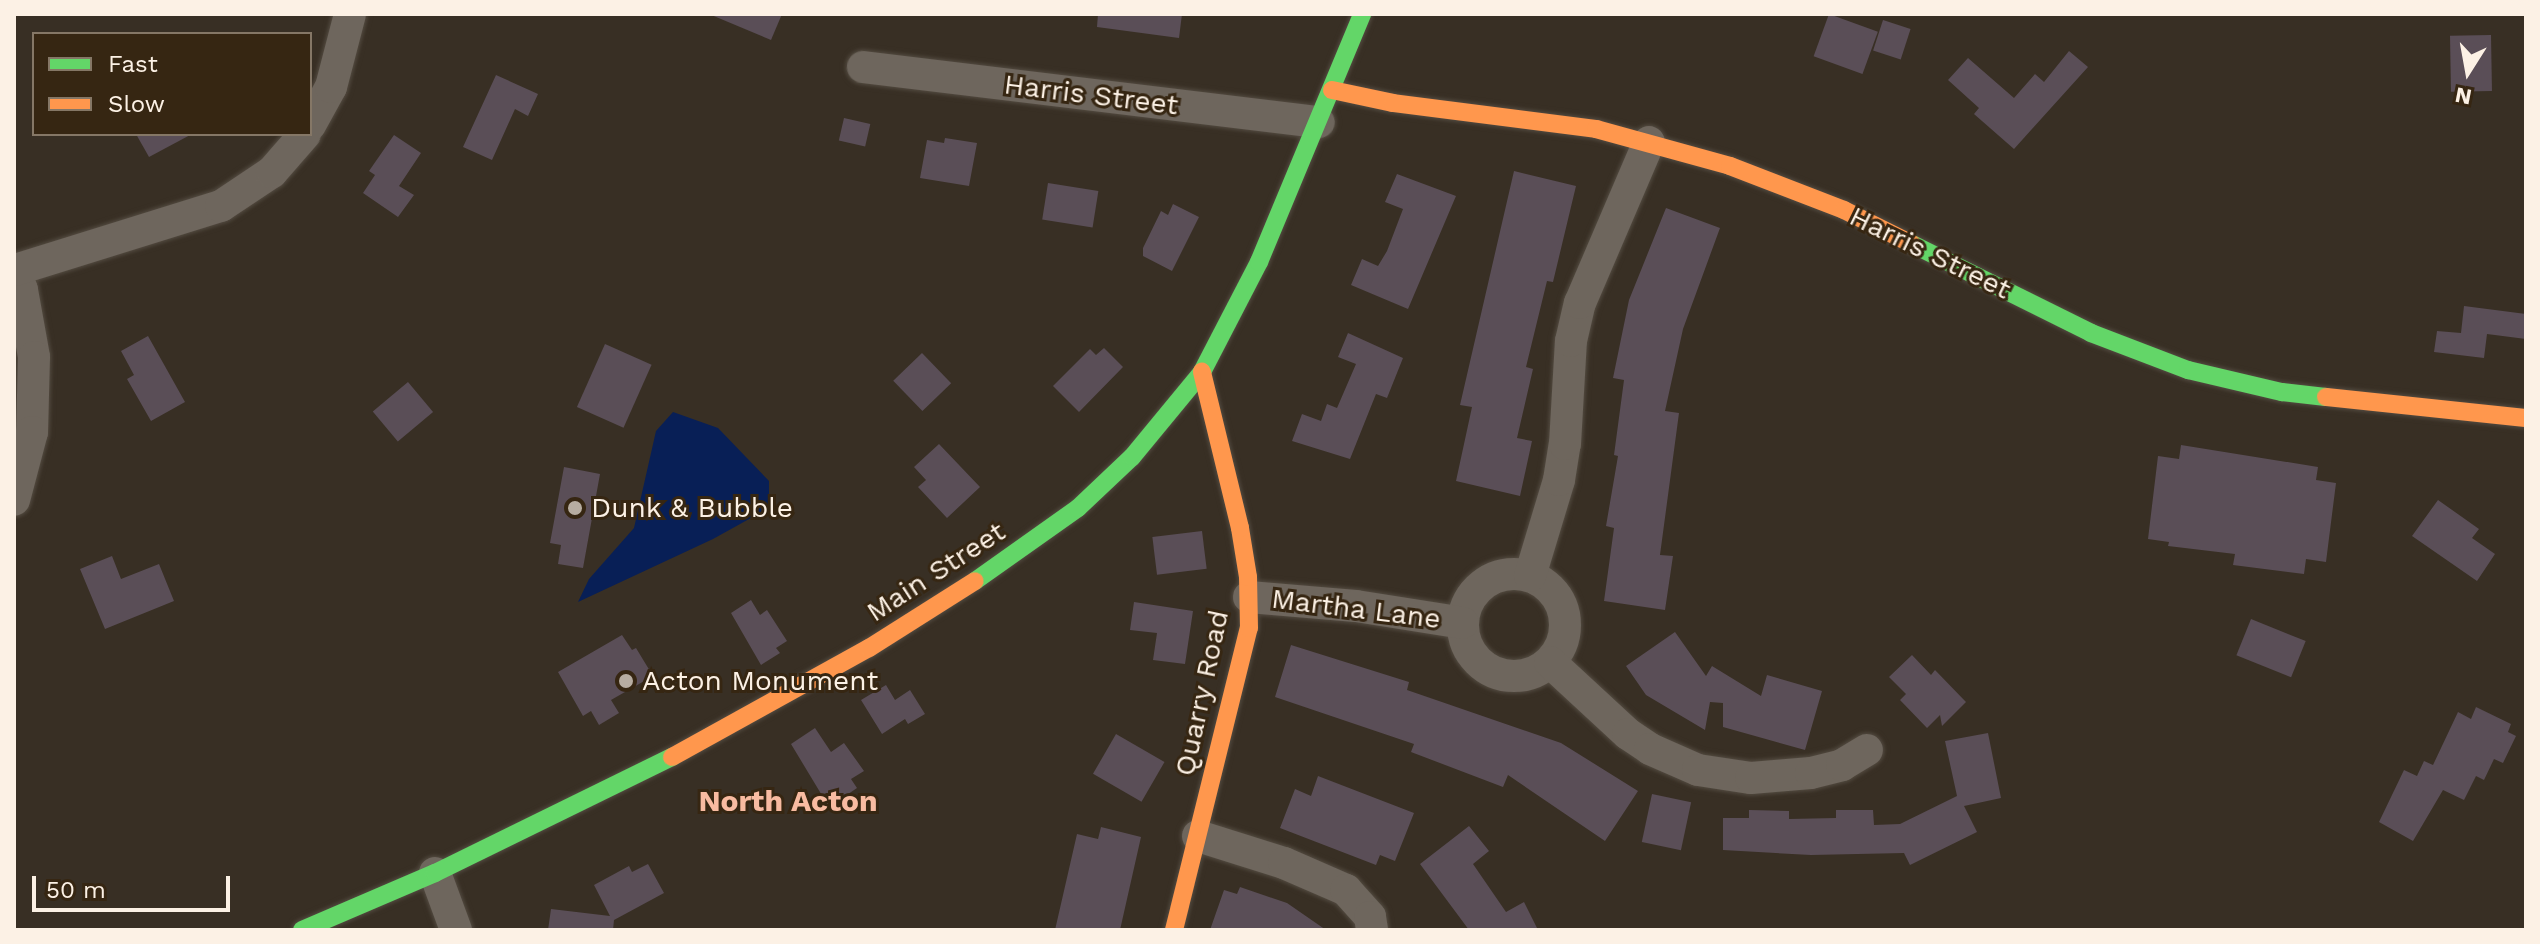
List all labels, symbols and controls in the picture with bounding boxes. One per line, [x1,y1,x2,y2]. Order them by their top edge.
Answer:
legend [32,32,312,136]
north arrow [2428,32,2508,112]
text: Fast [108,50,158,78]
street label: Harris Street [1002,68,1180,122]
text: N [2453,82,2474,110]
text: Slow [108,90,165,118]
street label: Harris Street [1844,200,2016,306]
place label: Dunk & Bubble [591,491,794,525]
marker: Dunk & Bubble [566,499,584,517]
street label: Main Street [861,515,1011,629]
street label: Martha Lane [1269,582,1443,636]
street label: Quarry Road [1168,607,1236,779]
place label: Acton Monument [642,664,878,698]
marker: Acton Monument [617,672,635,690]
district label: North Acton [698,783,878,819]
scale bar [36,860,234,910]
text: 50 m [46,876,106,904]

